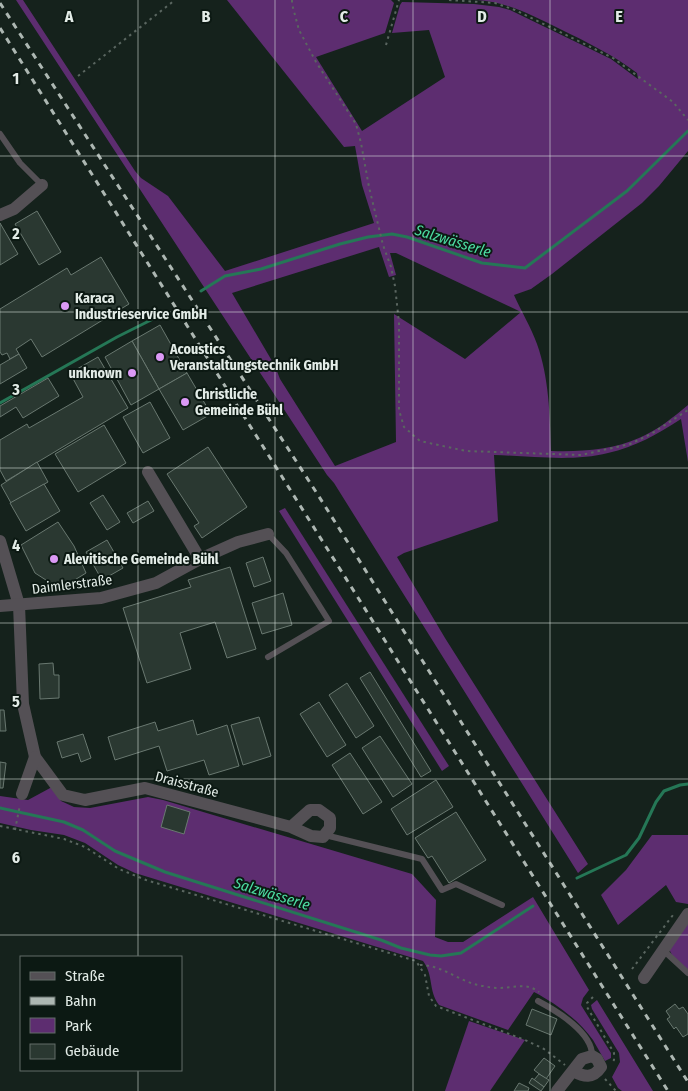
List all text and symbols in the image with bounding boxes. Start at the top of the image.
text: A [64,7,74,26]
text: B [202,7,211,26]
text: C [340,7,349,26]
text: D [477,7,487,26]
text: E [615,7,623,26]
text: 1 [13,69,19,88]
water label: Salzwässerle [412,221,493,261]
text: 2 [11,224,20,243]
place label: Karaca Industrieservice GmbH [75,290,207,323]
marker: Karaca Industrieservice GmbH [59,300,71,312]
place label: Acoustics Veranstaltungstechnik GmbH [169,341,338,374]
marker: Acoustics Veranstaltungstechnik GmbH [154,351,166,363]
place label: unknown [69,365,122,382]
marker: unknown [126,367,138,379]
text: 3 [11,380,20,399]
place label: Christliche Gemeinde Bühl [195,386,283,419]
marker: Christliche Gemeinde Bühl [179,396,191,408]
text: 4 [12,536,20,555]
place label: Alevitische Gemeinde Bühl [63,551,219,568]
marker: Alevitische Gemeinde Bühl [48,553,60,565]
street label: Daimlerstraße [31,571,113,598]
text: 5 [12,692,20,711]
street label: Draisstraße [153,768,221,801]
text: 6 [12,848,20,867]
water label: Salzwässerle [231,874,312,914]
legend [20,956,182,1071]
text: Straße [65,967,105,985]
text: Bahn [65,992,96,1010]
text: Park [65,1017,92,1035]
text: Gebäude [65,1042,120,1060]

